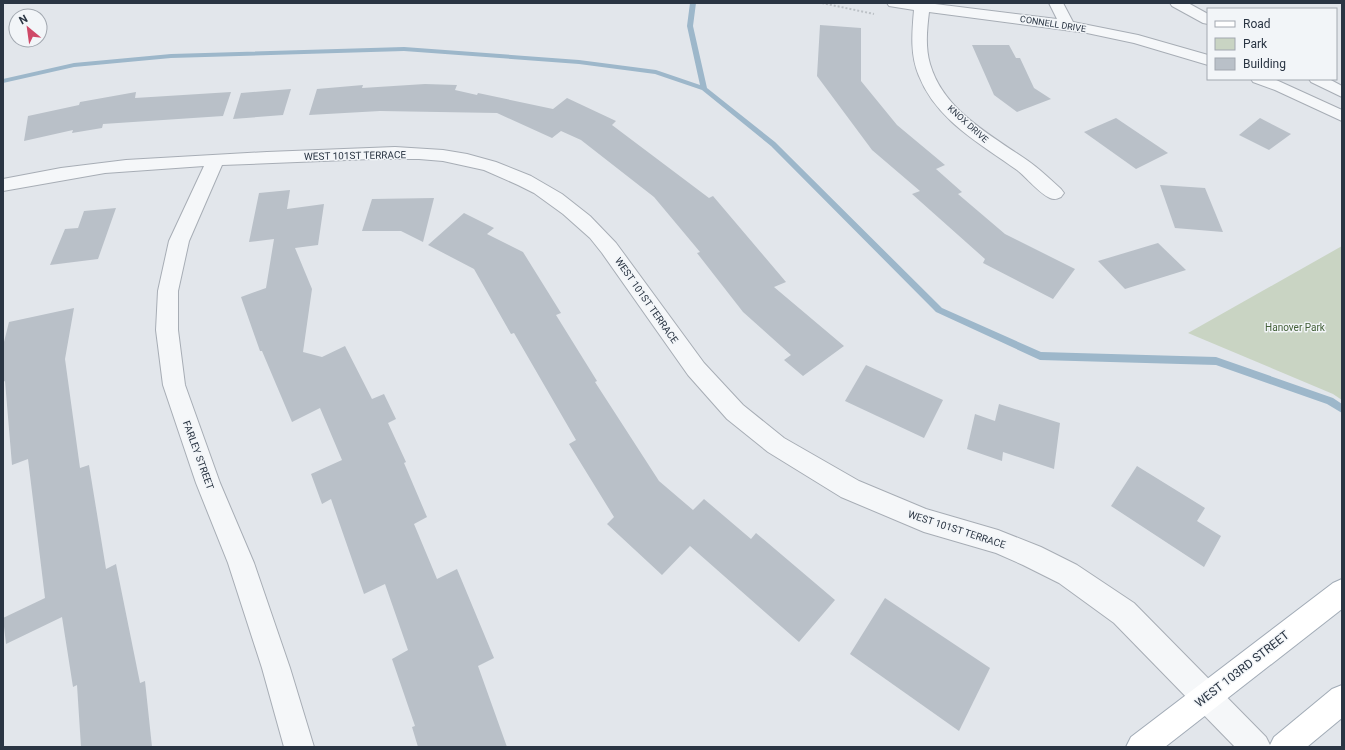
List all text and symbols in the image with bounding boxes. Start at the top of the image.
north arrow [8,8,48,48]
legend [1207,8,1337,80]
text: N [17,12,30,27]
street label: CONNELL DRIVE [1019,14,1087,34]
text: Road [1243,17,1271,31]
text: Park [1243,37,1268,51]
text: Building [1243,57,1286,71]
street label: KNOX DRIVE [946,103,990,145]
street label: WEST 101ST TERRACE [304,149,407,162]
street label: WEST 101ST TERRACE [613,255,681,346]
park label: Hanover Park [1265,322,1326,333]
street label: FARLEY STREET [181,419,216,491]
street label: WEST 101ST TERRACE [907,508,1007,551]
street label: WEST 103RD STREET [1192,628,1292,710]

